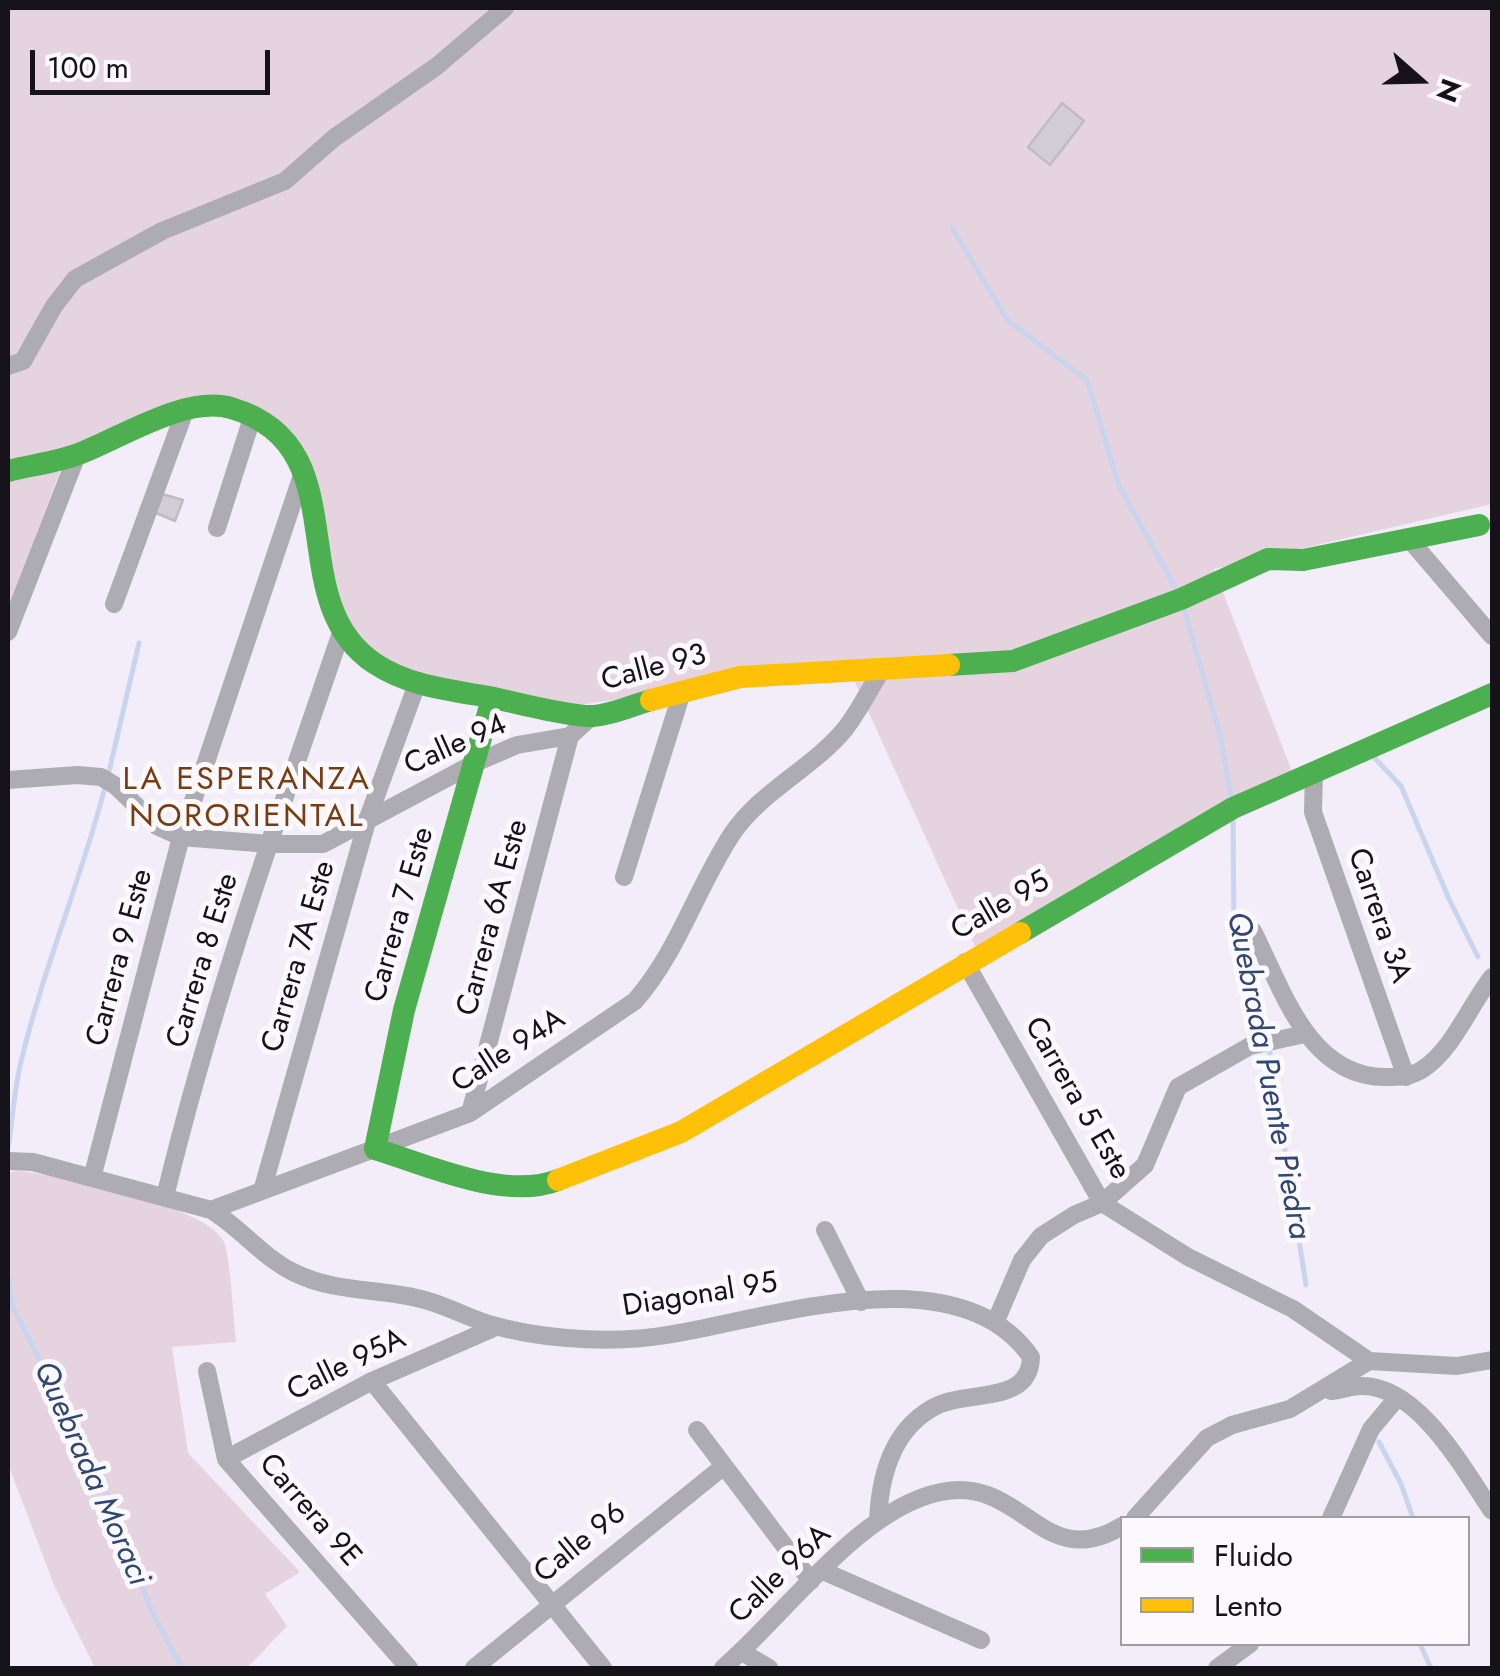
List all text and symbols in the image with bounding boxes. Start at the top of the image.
scale bar [35,30,275,92]
north arrow [1370,30,1470,130]
text: 100 m [47,46,129,89]
text: N [1426,73,1472,108]
street label: Calle 93 [598,638,710,700]
street label: Calle 94 [399,708,513,784]
district label: LA ESPERANZA NORORIENTAL [123,762,371,837]
street label: Carrera 6A Este [451,816,537,1020]
street label: Carrera 7 Este [359,823,443,1007]
street label: Carrera 3A [1338,844,1418,988]
street label: Carrera 7A Este [256,857,344,1057]
street label: Calle 95 [945,865,1057,949]
street label: Carrera 9 Este [80,866,162,1050]
street label: Carrera 8 Este [160,869,248,1053]
water label: Quebrada Puente Piedra [1216,909,1318,1243]
street label: Calle 94A [446,1002,572,1102]
street label: Carrera 5 Este [1015,1011,1137,1187]
street label: Diagonal 95 [620,1266,780,1326]
street label: Calle 95A [282,1322,412,1410]
water label: Quebrada Moraci [23,1356,157,1592]
street label: Carrera 9E [250,1447,368,1575]
street label: Calle 96 [528,1496,634,1592]
legend [1120,1516,1470,1646]
street label: Calle 96A [723,1518,839,1632]
text: Fluido [1214,1534,1293,1577]
text: Lento [1214,1584,1282,1627]

